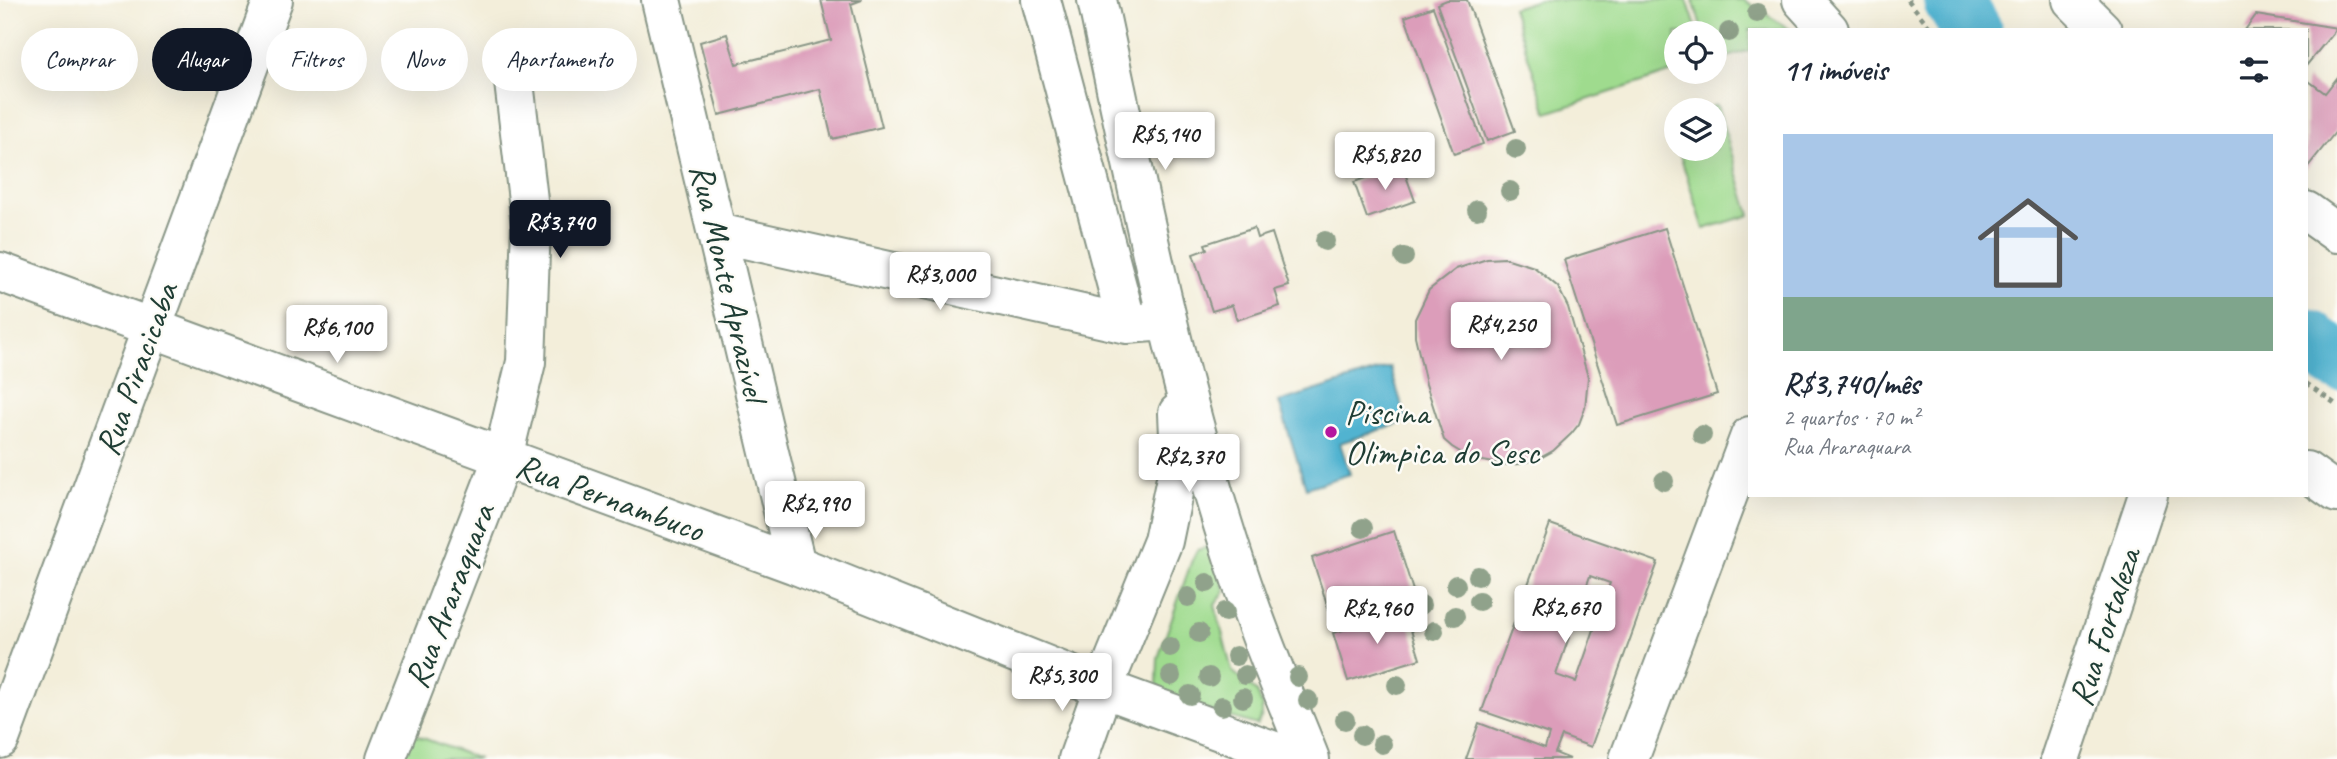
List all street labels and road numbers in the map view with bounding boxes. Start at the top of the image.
street label: Rua Monte Aprazível [679,159,779,411]
street label: Rua Piracicaba [84,274,189,462]
street label: Rua Pernambuco [510,443,711,553]
street label: Rua Araraquara [394,495,506,695]
street label: Rua Fortaleza [2058,540,2152,712]

